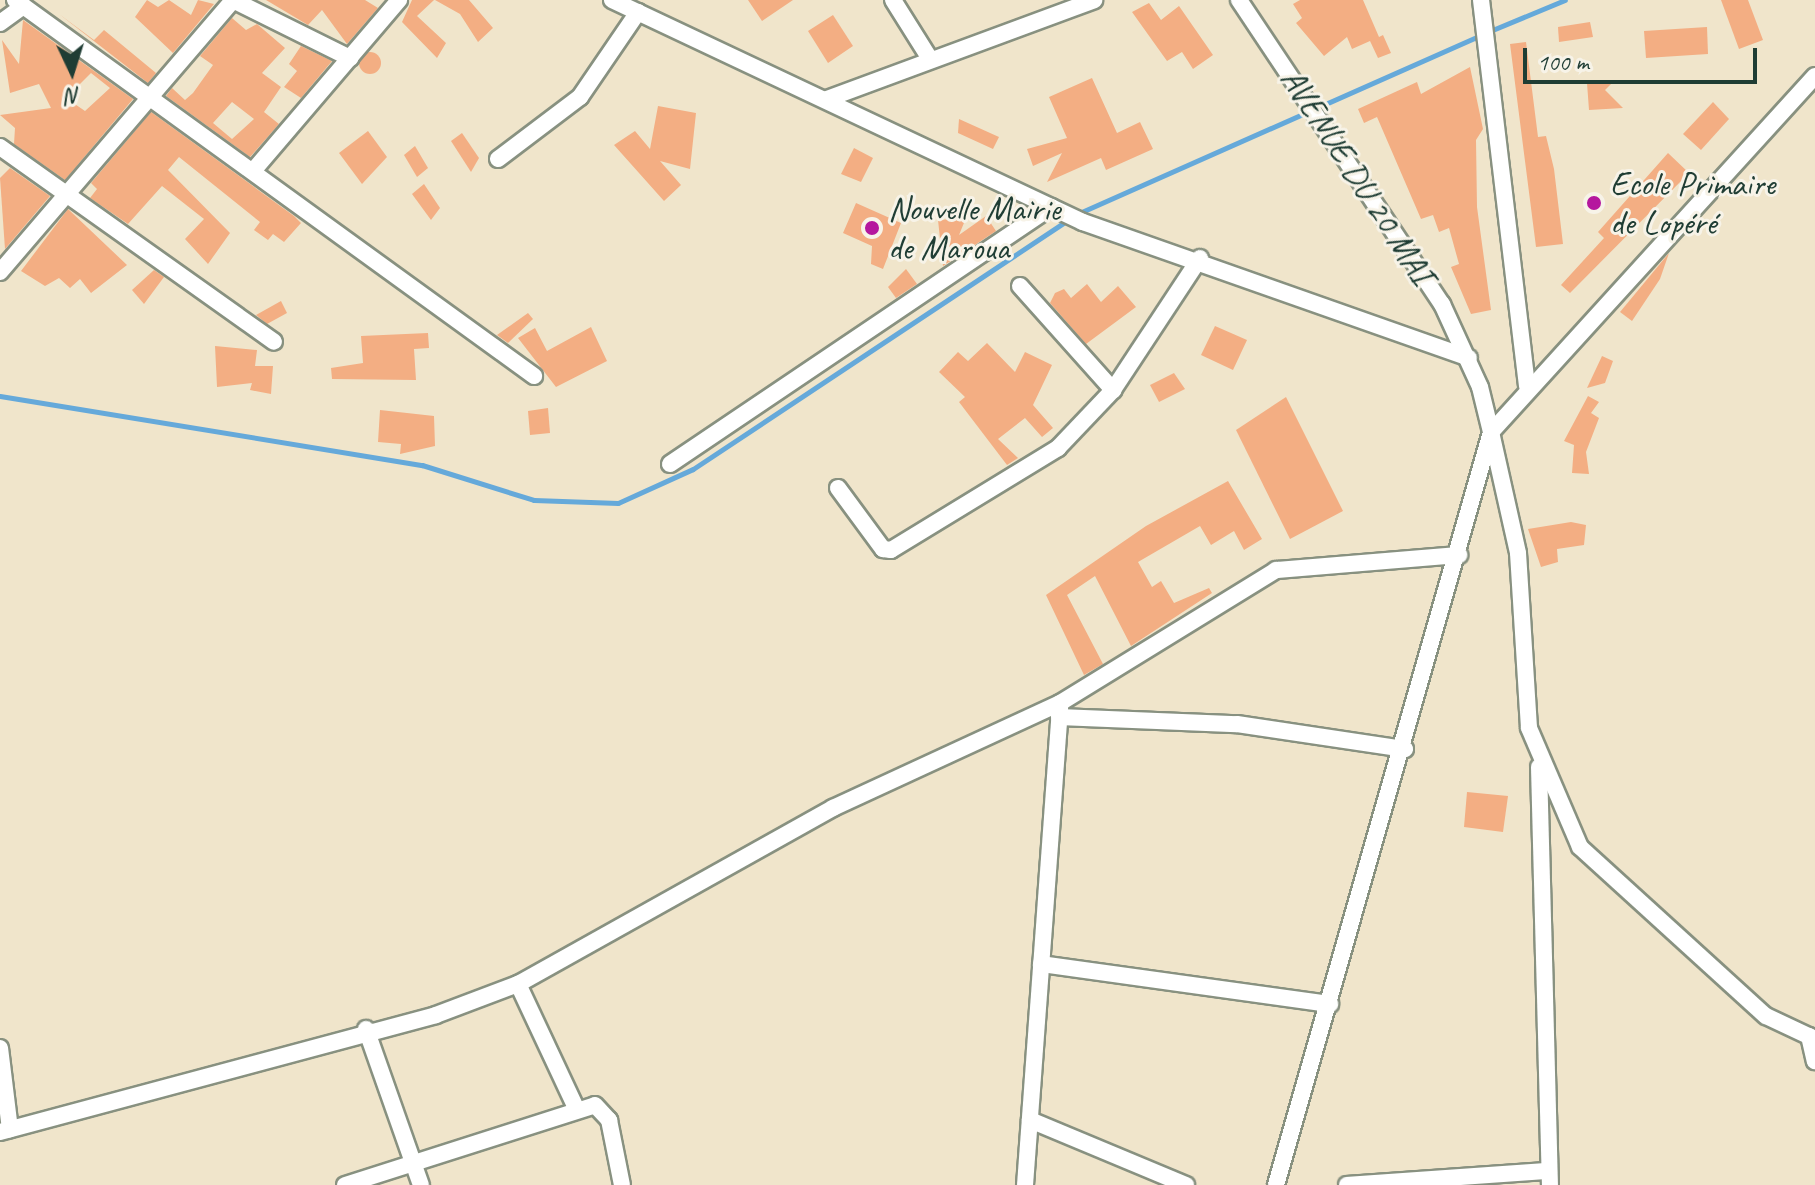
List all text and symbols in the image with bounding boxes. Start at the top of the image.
north arrow [32,32,112,112]
scale bar [1527,32,1761,82]
text: 100 m [1537,47,1589,77]
street label: AVENUE DU 20 MAI [1273,60,1443,292]
text: N [66,82,81,110]
place label: Ecole Primaire de Lopéré [1610,163,1776,242]
place label: Nouvelle Mairie de Maroua [888,188,1061,268]
marker: Ecole Primaire de Lopéré [1585,194,1603,212]
marker: Nouvelle Mairie de Maroua [863,219,881,237]

